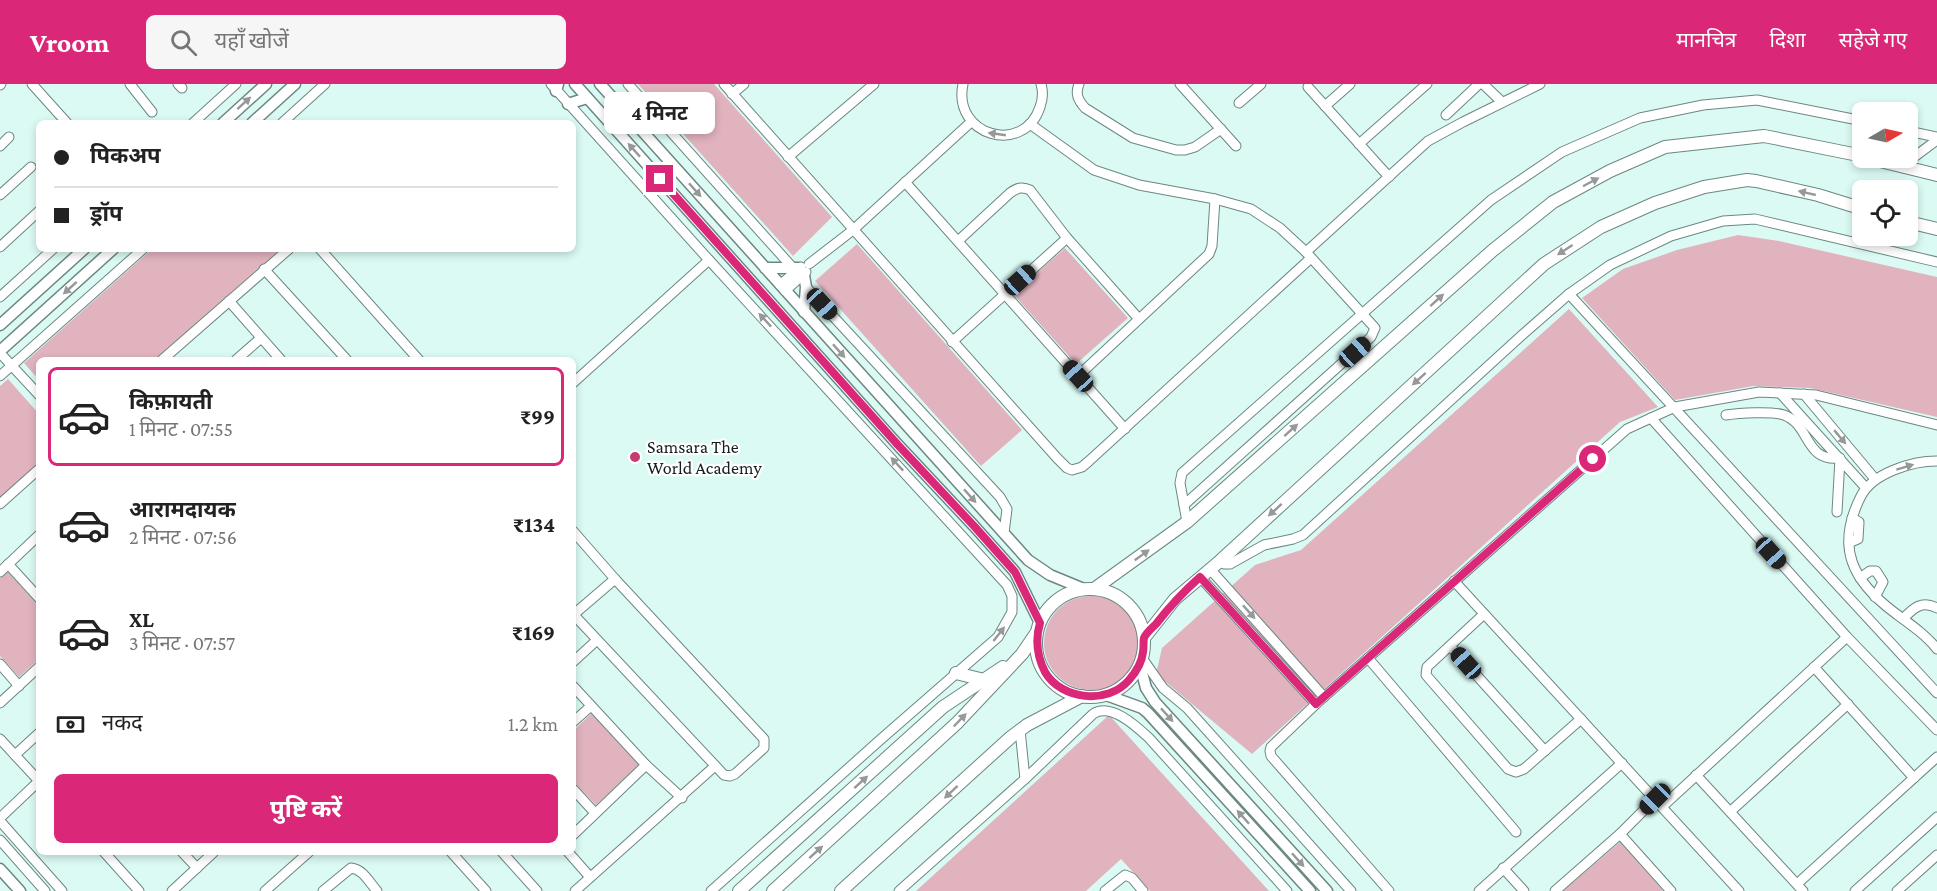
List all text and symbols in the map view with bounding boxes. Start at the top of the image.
search box [146,15,566,69]
icon: search [167,26,200,59]
text: Vroom [30,27,110,58]
text: यहाँ खोजें [215,28,289,53]
text: मानचित्र [1676,28,1736,52]
text: दिशा [1769,28,1806,52]
text: सहेजे गए [1839,28,1907,52]
callout: 4 मिनट [604,92,716,134]
one-way arrow [237,97,251,111]
text: 4 मिनट [631,102,688,124]
north arrow [1852,102,1918,168]
map controls [1852,102,1918,246]
one-way arrow [987,129,1006,138]
text: पिकअप [90,143,161,168]
one-way arrow [627,143,641,158]
route end [646,165,673,192]
one-way arrow [1583,177,1600,187]
button: locate [1852,180,1918,246]
one-way arrow [688,182,701,197]
one-way arrow [1798,187,1816,197]
text: ड्रॉप [90,201,123,226]
one-way arrow [1557,245,1573,256]
car [1001,261,1039,299]
one-way arrow [62,281,77,295]
car [803,285,841,323]
one-way arrow [1429,294,1444,307]
one-way arrow [758,313,772,328]
car [1336,333,1374,371]
one-way arrow [832,343,845,358]
car [1059,357,1097,395]
one-way arrow [1411,372,1426,386]
text: किफ़ायती [129,389,213,414]
icon: car [57,390,111,444]
text: ₹99 [520,404,555,429]
text: 1 मिनट · 07:55 [129,418,233,440]
one-way arrow [1283,424,1298,437]
one-way arrow [1833,429,1846,445]
place label: Samsara The World Academy [647,437,762,478]
route start [1579,445,1606,472]
marker: Samsara The World Academy [628,450,642,464]
one-way arrow [891,457,904,472]
one-way arrow [1896,462,1914,471]
one-way arrow [963,488,977,503]
text: आरामदायक [129,497,236,522]
icon: car [57,498,111,552]
one-way arrow [1268,503,1283,516]
text: ₹134 [513,512,555,537]
text: 2 मिनट · 07:56 [129,526,237,548]
car [1752,534,1790,572]
one-way arrow [1134,550,1150,561]
one-way arrow [1242,605,1256,620]
icon: car [57,606,111,660]
text: XL [129,607,154,632]
text: ₹169 [512,620,555,645]
one-way arrow [993,626,1005,642]
text: 3 मिनट · 07:57 [129,632,235,654]
car [1447,644,1485,682]
one-way arrow [1160,707,1173,722]
icon: cash [54,708,87,741]
text: नकद [102,710,143,735]
text: 1.2 km [508,713,558,735]
one-way arrow [952,713,966,727]
button: पुष्टि करें [54,774,558,843]
one-way arrow [853,776,868,789]
car [1636,780,1674,818]
one-way arrow [943,785,958,799]
one-way arrow [1236,809,1250,824]
one-way arrow [808,846,823,859]
one-way arrow [1291,852,1305,867]

